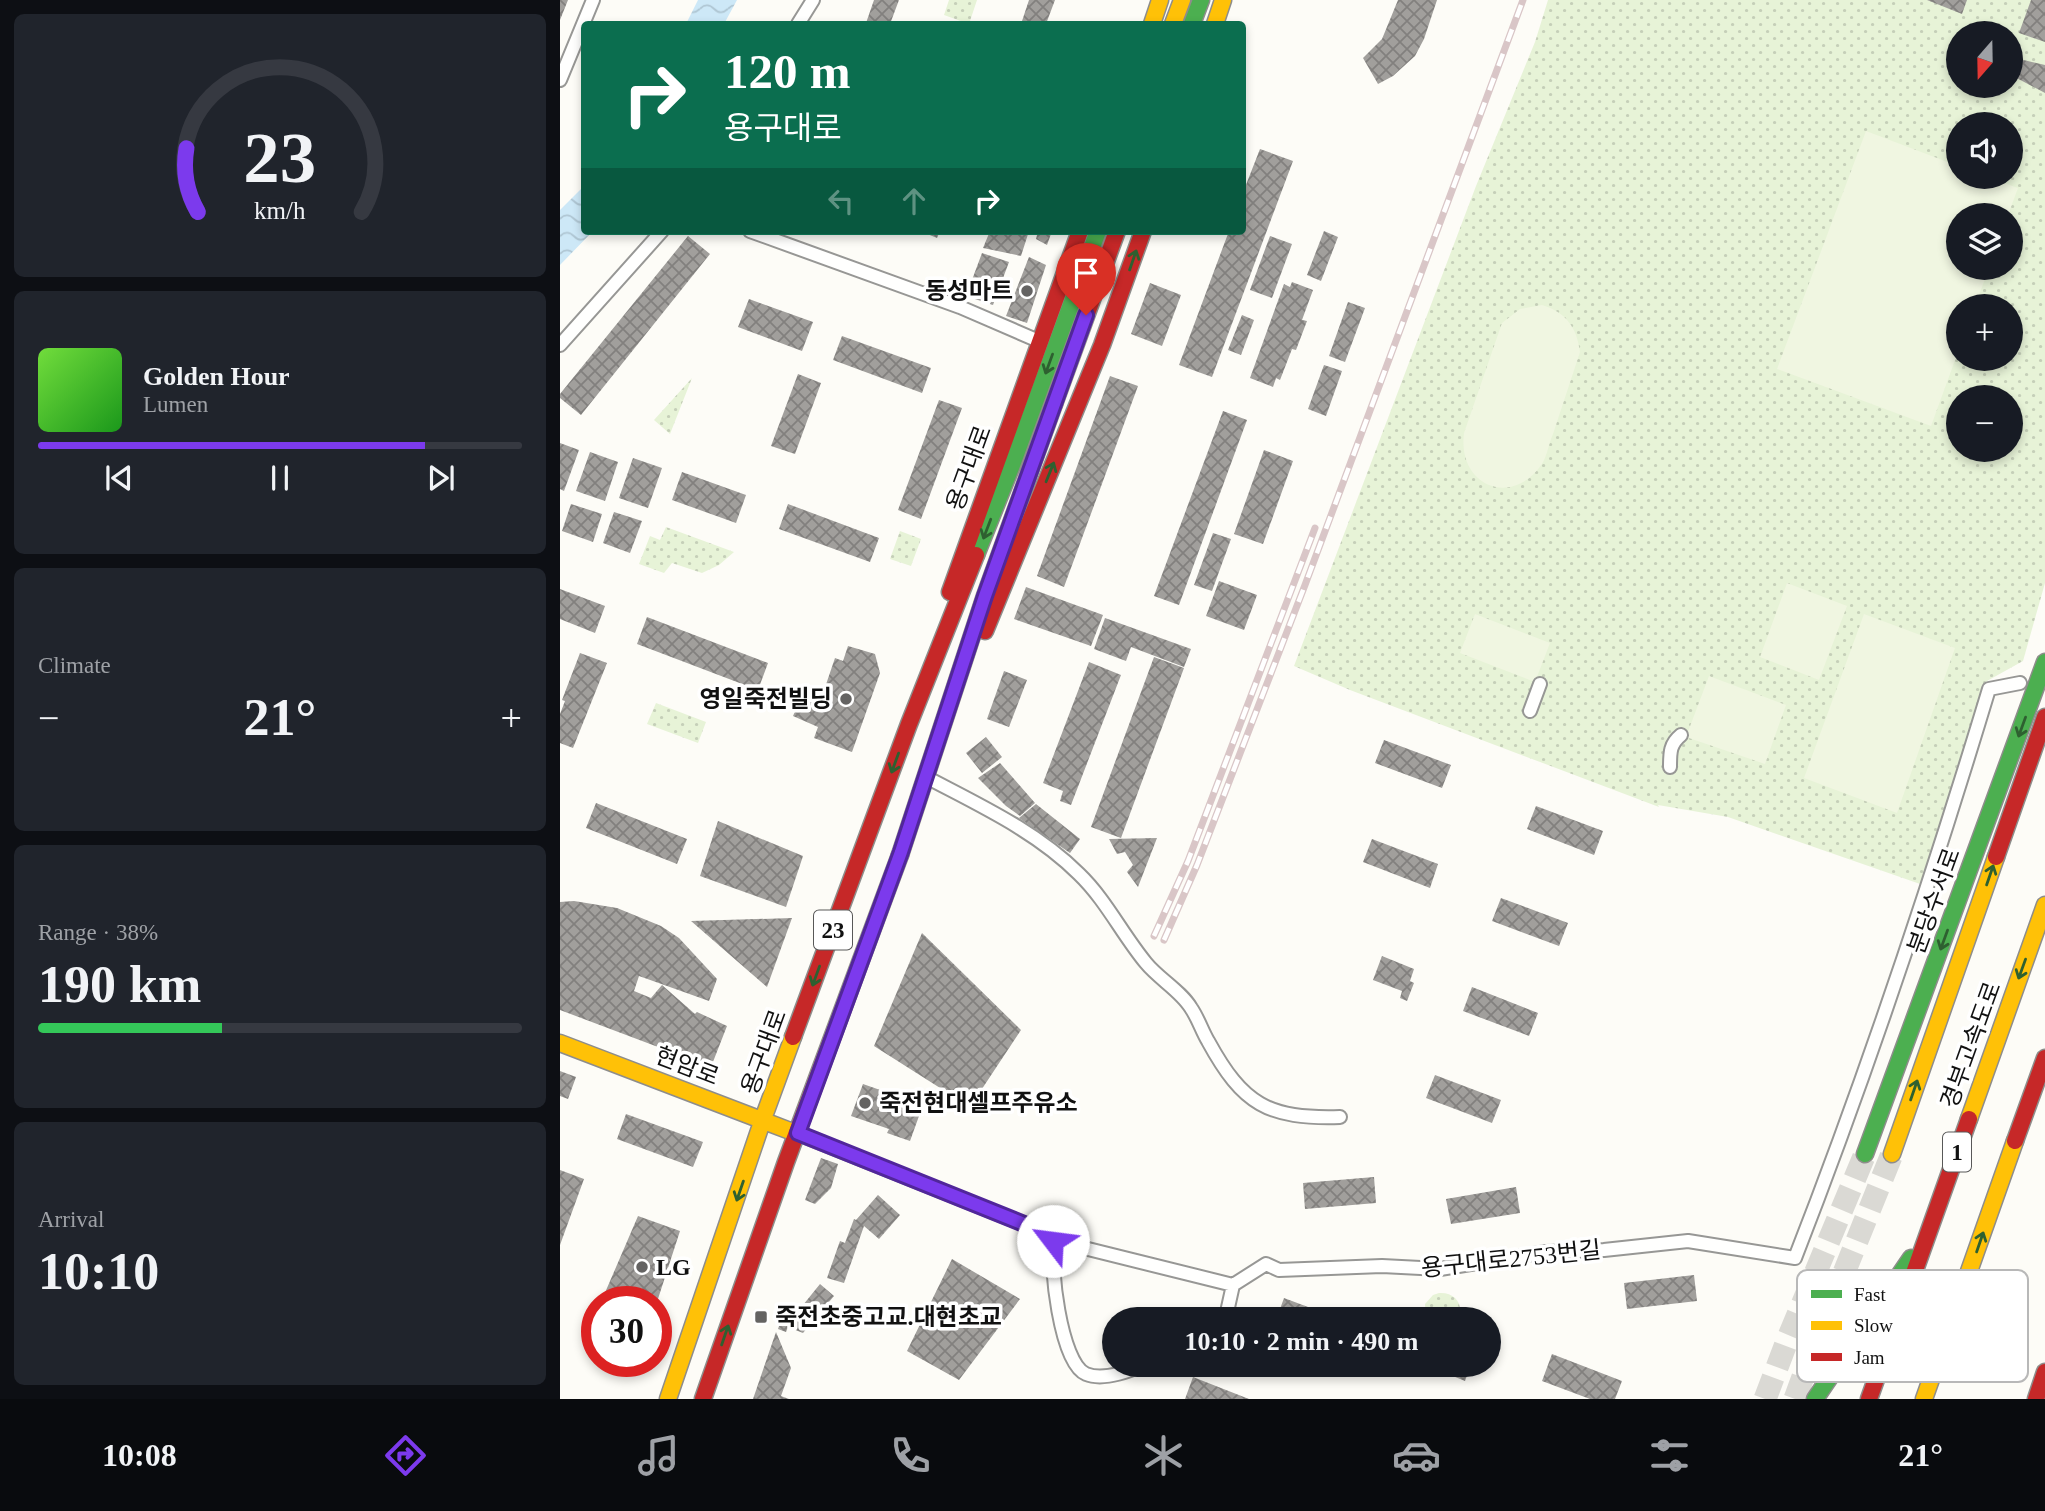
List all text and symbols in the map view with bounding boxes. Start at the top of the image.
north arrow [1946,21,2023,98]
map controls [1946,21,2023,462]
text: 120 m [724,44,851,99]
icon: right [609,49,700,140]
text: 용구대로 [724,110,842,146]
button: sound [1946,112,2023,189]
text: 23 [244,117,316,198]
icon: left [822,182,860,220]
icon: ahead [895,182,933,220]
icon: right [968,182,1006,220]
text: km/h [254,196,306,223]
button: layers [1946,203,2023,280]
pin [1056,243,1116,315]
one-way arrow [1127,249,1140,271]
icon: arrive [1067,254,1105,292]
place label: 동성마트 [925,278,1013,304]
marker: 동성마트 [1019,283,1035,299]
button: + [1946,294,2023,371]
one-way arrow [1042,353,1054,375]
text: Golden Hour [143,362,290,391]
button: − [1946,385,2023,462]
text: Lumen [143,392,208,417]
street label: 용구대로 [942,422,996,514]
icon: previous [100,459,138,497]
icon: pause [261,459,299,497]
icon: next [422,459,460,497]
one-way arrow [1044,461,1057,483]
one-way arrow [980,517,993,539]
text: Climate [38,653,111,678]
place label: 영일죽전빌딩 [700,686,832,712]
text: 21° [244,689,316,746]
marker: 영일죽전빌딩 [838,691,854,707]
text: − [38,697,59,739]
text: + [501,697,522,739]
one-way arrow [2015,715,2028,737]
one-way arrow [888,752,900,774]
street label: 분당수서로 [1903,845,1965,957]
one-way arrow [1984,865,1997,886]
road number: 23 [814,911,852,950]
text: Range · 38% [38,920,158,945]
one-way arrow [1937,929,1949,951]
text: 190 km [38,956,201,1013]
one-way arrow [2015,957,2027,979]
one-way arrow [809,965,821,987]
street label: 경부고속도로 [1936,978,2006,1112]
street label: 용구대로 [737,1006,791,1098]
street label: 현암로 [651,1042,723,1090]
one-way arrow [1909,1079,1921,1101]
place label: 죽전현대셀프주유소 [879,1090,1078,1116]
marker: 죽전현대셀프주유소 [857,1095,873,1111]
road number: 1 [1943,1133,1971,1172]
one-way arrow [733,1179,745,1201]
position arrow [1016,1204,1090,1278]
text: Arrival [38,1207,104,1232]
one-way arrow [1975,1232,1987,1254]
street label: 용구대로2753번길 [1420,1237,1602,1281]
text: 10:10 [38,1243,159,1300]
place label: LG [656,1254,691,1280]
marker: LG [634,1259,650,1275]
legend [1797,1270,2028,1382]
text: Fast [1854,1284,1886,1305]
speed limit sign: 30 [581,1286,672,1377]
place label: 죽전초중고교.대현초교 [775,1304,1002,1330]
marker: 죽전초중고교.대현초교 [753,1309,769,1325]
text: Slow [1854,1315,1893,1336]
one-way arrow [720,1324,732,1346]
text: 10:10 · 2 min · 490 m [1185,1327,1419,1356]
text: Jam [1854,1347,1885,1368]
icon: directions [381,1431,430,1480]
icon: music [634,1431,683,1480]
icon: phone [886,1431,935,1480]
icon: climate [1139,1431,1188,1480]
icon: car [1392,1431,1441,1480]
icon: filters [1645,1431,1694,1480]
text: 10:08 [102,1437,177,1473]
text: 21° [1898,1437,1943,1473]

